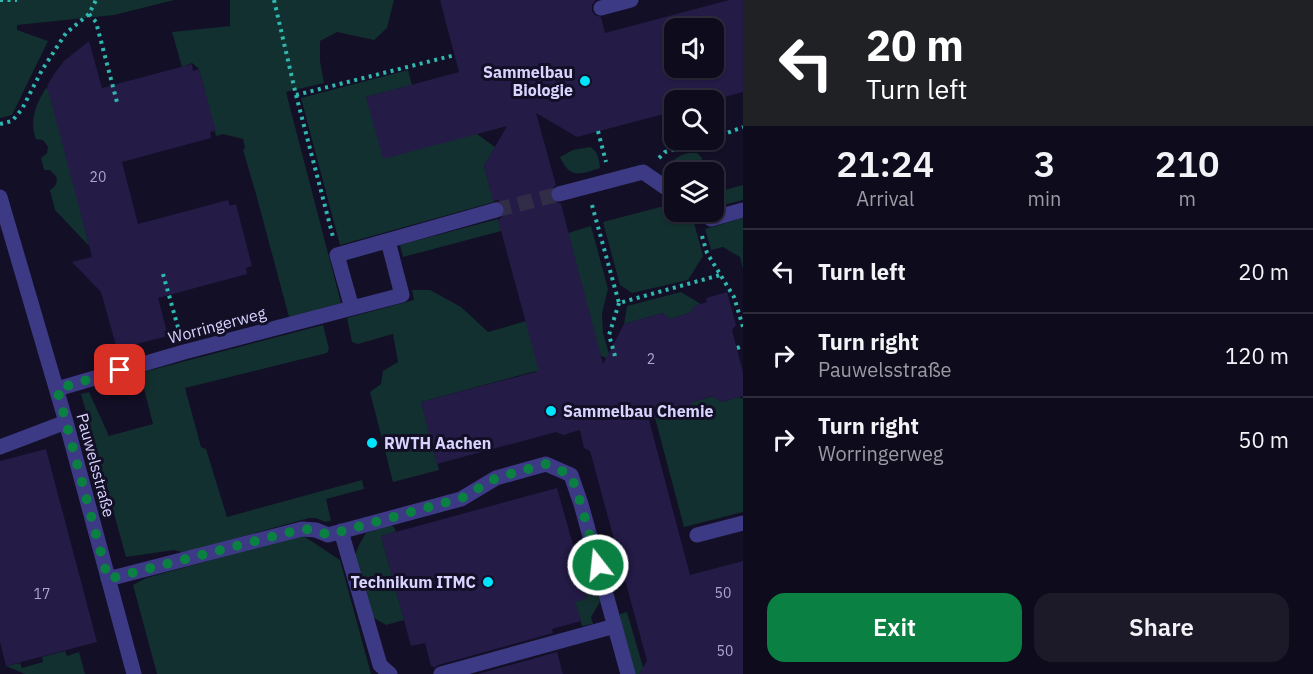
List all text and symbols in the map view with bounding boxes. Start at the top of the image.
map controls [664,18,724,222]
button: sound [664,18,724,78]
text: 20 m [866,18,964,73]
icon: left [767,24,845,102]
place label: Sammelbau Biologie [483,62,573,100]
text: Turn left [866,71,967,106]
marker: Sammelbau Biologie [578,74,592,88]
button: search [664,90,724,150]
text: 21:24 [836,140,934,187]
text: 3 [1034,140,1055,187]
text: 210 [1155,140,1220,187]
button: layers [664,162,724,222]
house number: 20 [90,168,106,186]
text: Arrival [856,185,914,212]
text: min [1028,185,1061,212]
text: m [1178,185,1196,212]
icon: left [767,255,800,288]
text: Turn left [818,257,906,286]
text: 20 m [1238,257,1289,286]
street label: Worringerweg [166,302,269,348]
text: Turn right [818,327,919,356]
icon: right [767,339,800,372]
text: 120 m [1225,341,1289,370]
pin [94,344,145,395]
house number: 2 [647,350,655,368]
icon: arrive [103,353,136,386]
text: Pauwelsstraße [818,356,952,383]
place label: Sammelbau Chemie [563,401,714,421]
marker: Sammelbau Chemie [544,404,558,418]
street label: Pauwelsstraße [73,411,120,519]
text: Turn right [818,411,919,440]
icon: right [767,423,800,456]
text: 50 m [1238,425,1289,454]
place label: RWTH Aachen [384,433,491,453]
marker: RWTH Aachen [365,436,379,450]
text: Worringerweg [818,440,943,467]
position arrow [566,533,630,597]
place label: Technikum ITMC [350,572,476,592]
marker: Technikum ITMC [481,575,495,589]
house number: 50 [715,584,731,602]
house number: 17 [34,585,50,603]
button: Exit [767,593,1022,662]
button: Share [1034,593,1289,662]
house number: 50 [717,642,733,660]

